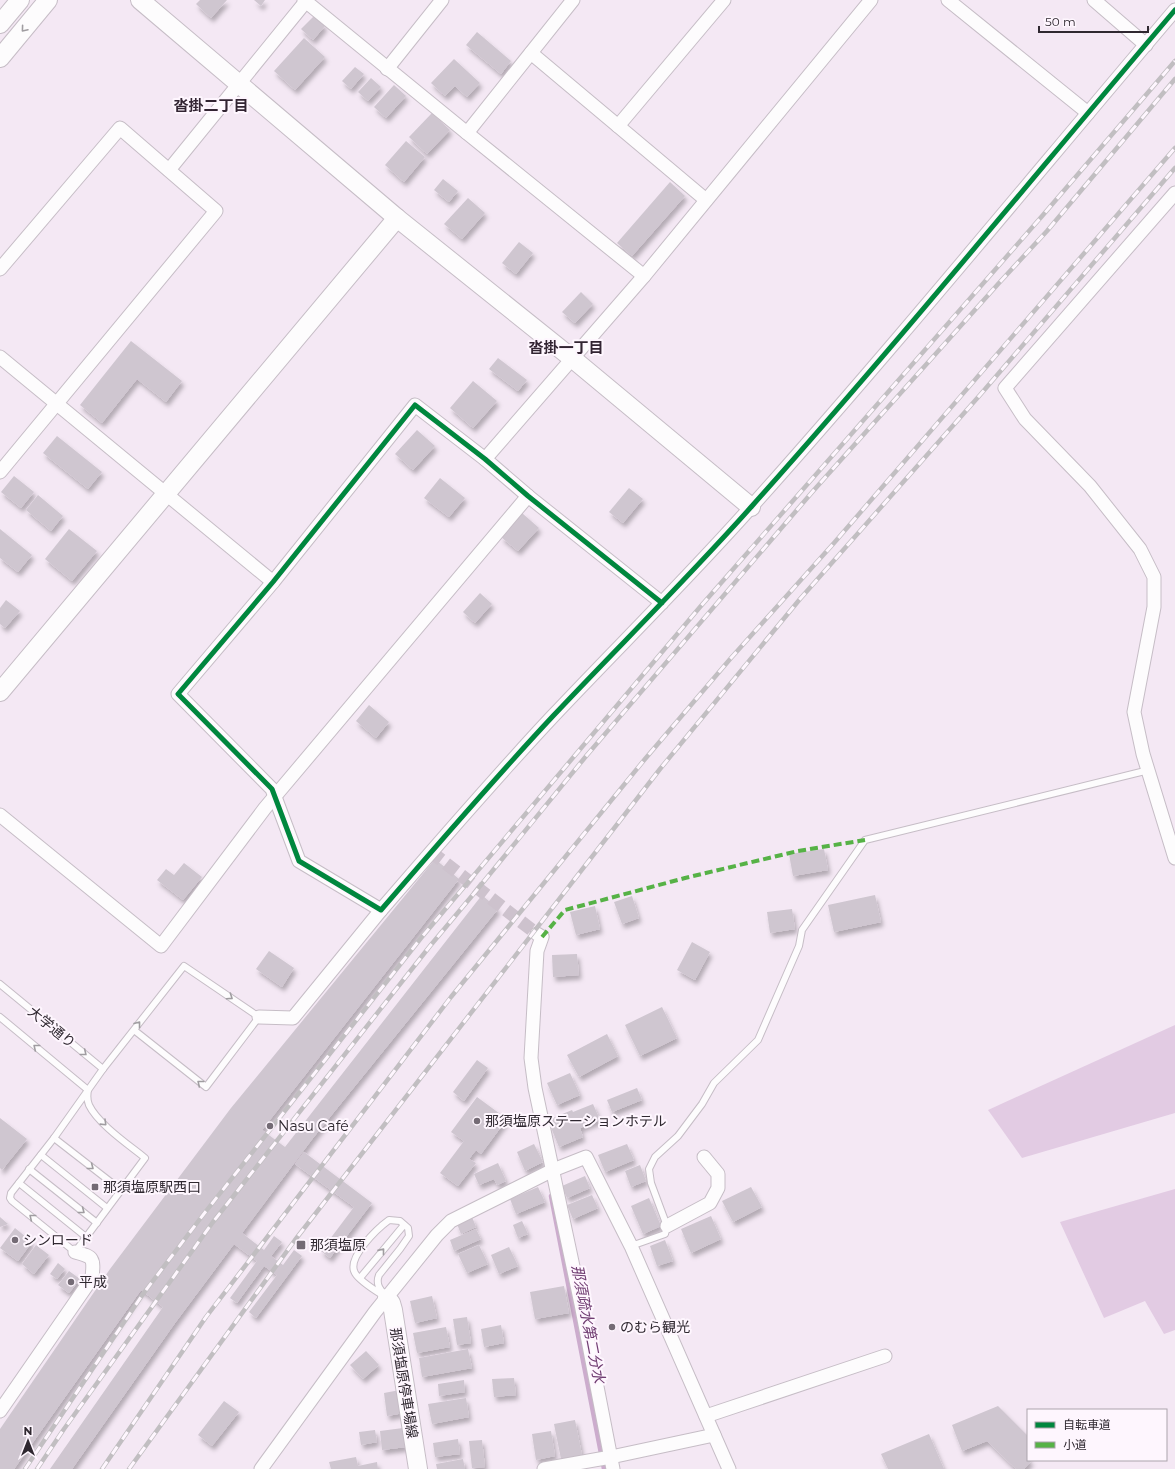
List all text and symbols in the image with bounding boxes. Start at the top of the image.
scale bar [1039,8,1148,34]
text: 50 m [1045,14,1076,29]
one-way arrow [22,24,29,32]
district label: 沓掛二丁目 [173,96,249,115]
district label: 沓掛一丁目 [528,338,604,357]
one-way arrow [226,993,233,1000]
street label: 大学通り [25,1002,79,1052]
one-way arrow [134,1022,141,1029]
one-way arrow [34,1045,41,1052]
one-way arrow [80,1049,87,1056]
one-way arrow [198,1081,205,1088]
place label: 那須塩原ステーションホテル [485,1112,667,1130]
marker: 那須塩原ステーションホテル [472,1116,482,1126]
place label: Nasu Café [278,1117,349,1135]
one-way arrow [99,1118,107,1126]
marker: Nasu Café [265,1121,275,1131]
one-way arrow [87,1162,94,1169]
place label: 那須塩原駅西口 [103,1178,201,1196]
marker: 那須塩原駅西口 [90,1182,100,1192]
one-way arrow [77,1206,84,1213]
one-way arrow [30,1215,37,1222]
place label: シンロード [23,1231,93,1249]
marker: シンロード [10,1235,20,1245]
place label: 那須塩原 [310,1236,366,1254]
marker: 那須塩原 [295,1239,307,1251]
one-way arrow [377,1249,384,1256]
water label: 那須疏水第二分水 [568,1263,610,1387]
place label: 平成 [79,1273,107,1291]
marker: 平成 [66,1277,76,1287]
place label: のむら観光 [620,1318,690,1336]
marker: のむら観光 [607,1322,617,1332]
street label: 那須塩原停車場線 [386,1326,422,1440]
legend [1027,1409,1167,1461]
text: 自転車道 [1063,1417,1111,1432]
north arrow [8,1421,48,1461]
text: N [24,1424,32,1438]
text: 小道 [1063,1437,1087,1452]

